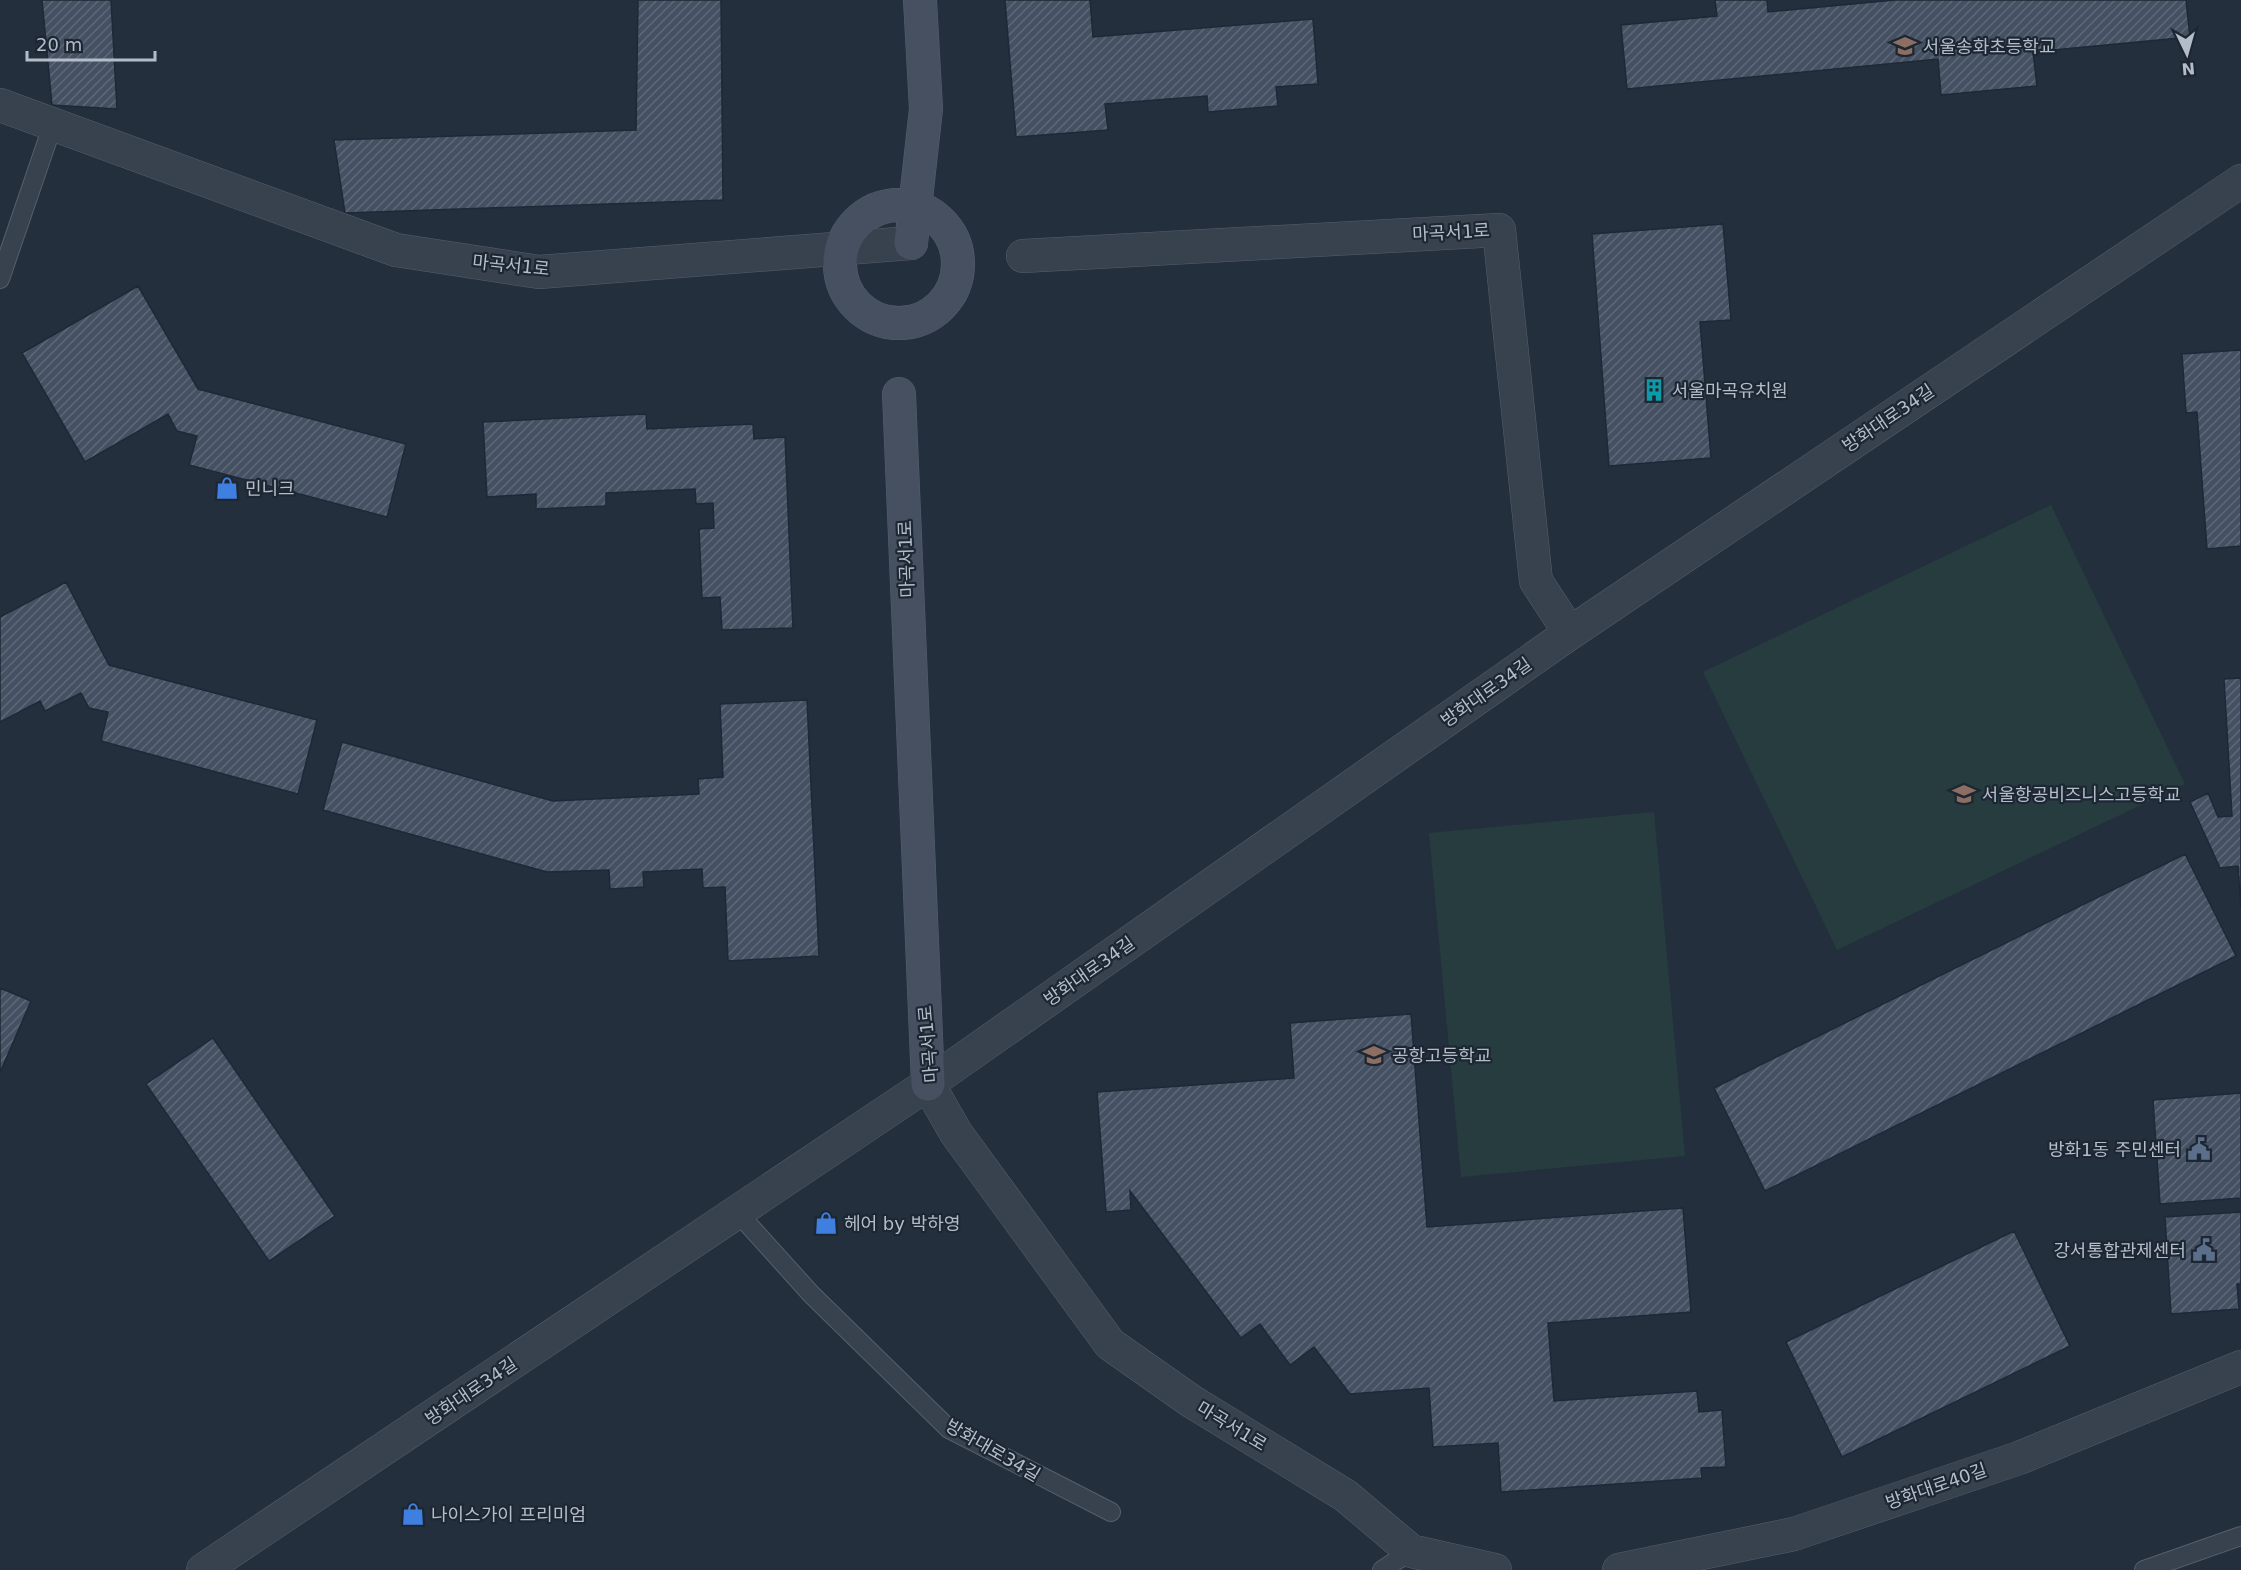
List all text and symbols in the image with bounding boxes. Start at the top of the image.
scale bar [27,24,154,62]
north arrow [2157,24,2217,84]
school or university icon: 서울송화초등학교 [1892,33,1918,59]
text: 20 m [36,34,82,55]
place label: 서울송화초등학교 [1923,36,2055,57]
text: N [2181,58,2196,78]
street label: 마곡서1로 [1412,219,1490,245]
street label: 마곡서1로 [471,250,551,280]
building icon: 서울마곡유치원 [1641,377,1667,403]
place label: 서울마곡유치원 [1672,380,1788,401]
street label: 방화대로34길 [1838,380,1938,456]
shop icon: 민니크 [214,475,240,501]
place label: 민니크 [245,478,295,499]
street label: 마곡서1로 [894,520,918,598]
street label: 방화대로34길 [1437,653,1535,731]
school or university icon: 서울항공비즈니스고등학교 [1951,781,1977,807]
place label: 서울항공비즈니스고등학교 [1982,784,2181,805]
street label: 방화대로34길 [1040,932,1138,1010]
street label: 마곡서1로 [914,1004,942,1084]
school or university icon: 공항고등학교 [1361,1042,1387,1068]
place label: 공항고등학교 [1392,1045,1491,1066]
public building icon: 방화1동 주민센터 [2186,1136,2212,1162]
place label: 방화1동 주민센터 [2048,1139,2181,1160]
shop icon: 헤어 by 박하영 [813,1210,839,1236]
place label: 헤어 by 박하영 [844,1213,960,1234]
public building icon: 강서통합관제센터 [2191,1237,2217,1263]
place label: 강서통합관제센터 [2054,1240,2186,1261]
street label: 방화대로34길 [421,1353,521,1429]
street label: 마곡서1로 [1193,1397,1271,1455]
street label: 방화대로34길 [942,1414,1044,1486]
street label: 방화대로40길 [1883,1459,1989,1513]
shop icon: 나이스가이 프리미엄 [400,1501,426,1527]
place label: 나이스가이 프리미엄 [431,1504,586,1525]

